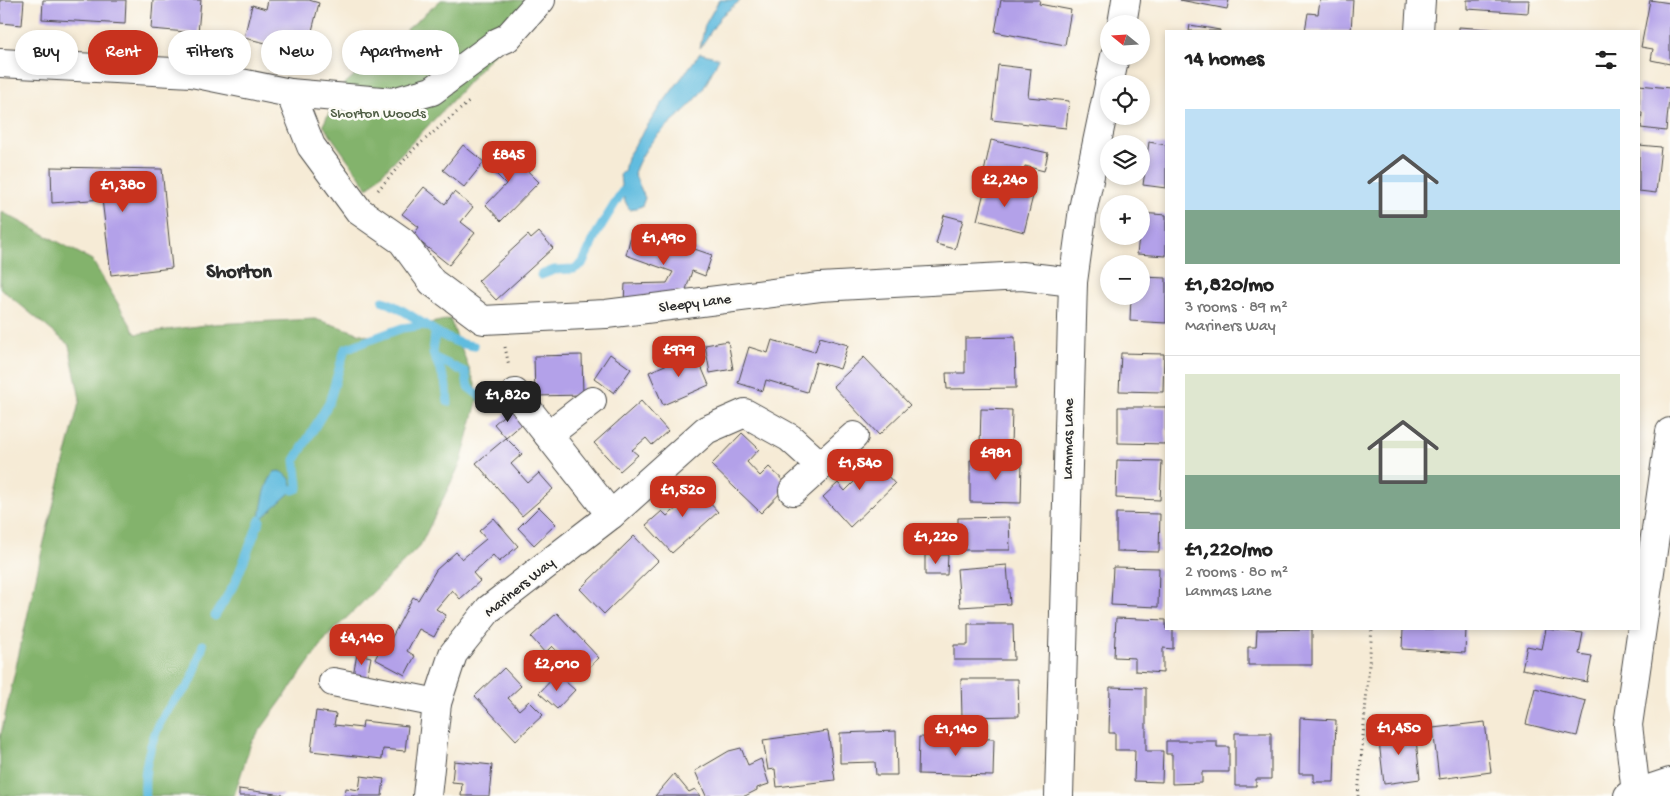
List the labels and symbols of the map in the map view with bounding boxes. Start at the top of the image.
north arrow [1100,15,1150,65]
park label: Shorton Woods [330,105,426,123]
pin: £845 [479,140,539,183]
pin: £2,240 [964,166,1046,208]
pin: £1,380 [82,170,164,213]
pin: £1,490 [623,224,705,266]
district label: Shorton [206,262,272,285]
street label: Sleepy Lane [658,291,732,317]
pin: £979 [649,336,709,378]
pin: £1,820 [467,380,549,423]
street label: Lammas Lane [1059,398,1079,480]
pin: £981 [966,438,1026,481]
pin: £1,540 [819,448,901,491]
pin: £1,520 [642,476,724,518]
pin: £1,220 [895,522,977,565]
street label: Mariners Way [481,554,559,622]
pin: £4,140 [321,624,403,666]
pin: £2,010 [516,650,598,692]
pin: £1,140 [915,714,997,757]
pin: £1,450 [1358,714,1440,756]

